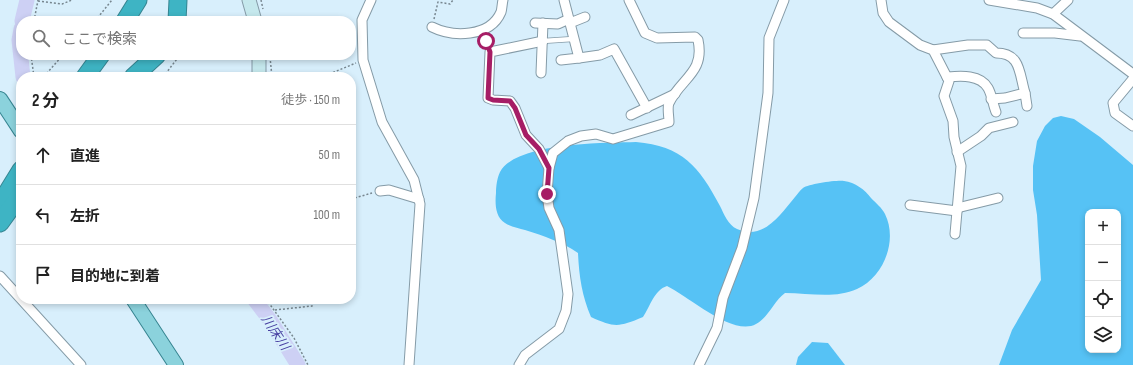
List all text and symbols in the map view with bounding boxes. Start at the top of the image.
search box [16,16,356,60]
icon: search [30,27,52,49]
text: ここで検索 [62,30,137,49]
route start [477,32,495,50]
text: 2 分 [32,91,59,111]
text: 徒歩 · 150 m [281,92,340,108]
icon: ahead [32,144,54,166]
text: 直進 [70,147,100,166]
text: 50 m [319,147,340,163]
route end [538,185,556,203]
icon: left [32,204,54,226]
text: 左折 [70,207,100,226]
text: 100 m [313,207,340,223]
map controls [1085,209,1121,353]
button: + [1085,209,1121,245]
button: − [1085,245,1121,281]
icon: arrive [32,264,54,286]
text: 目的地に到着 [70,267,160,286]
button: locate [1085,281,1121,317]
water label: 川床川 [258,312,294,355]
button: layers [1085,317,1121,353]

